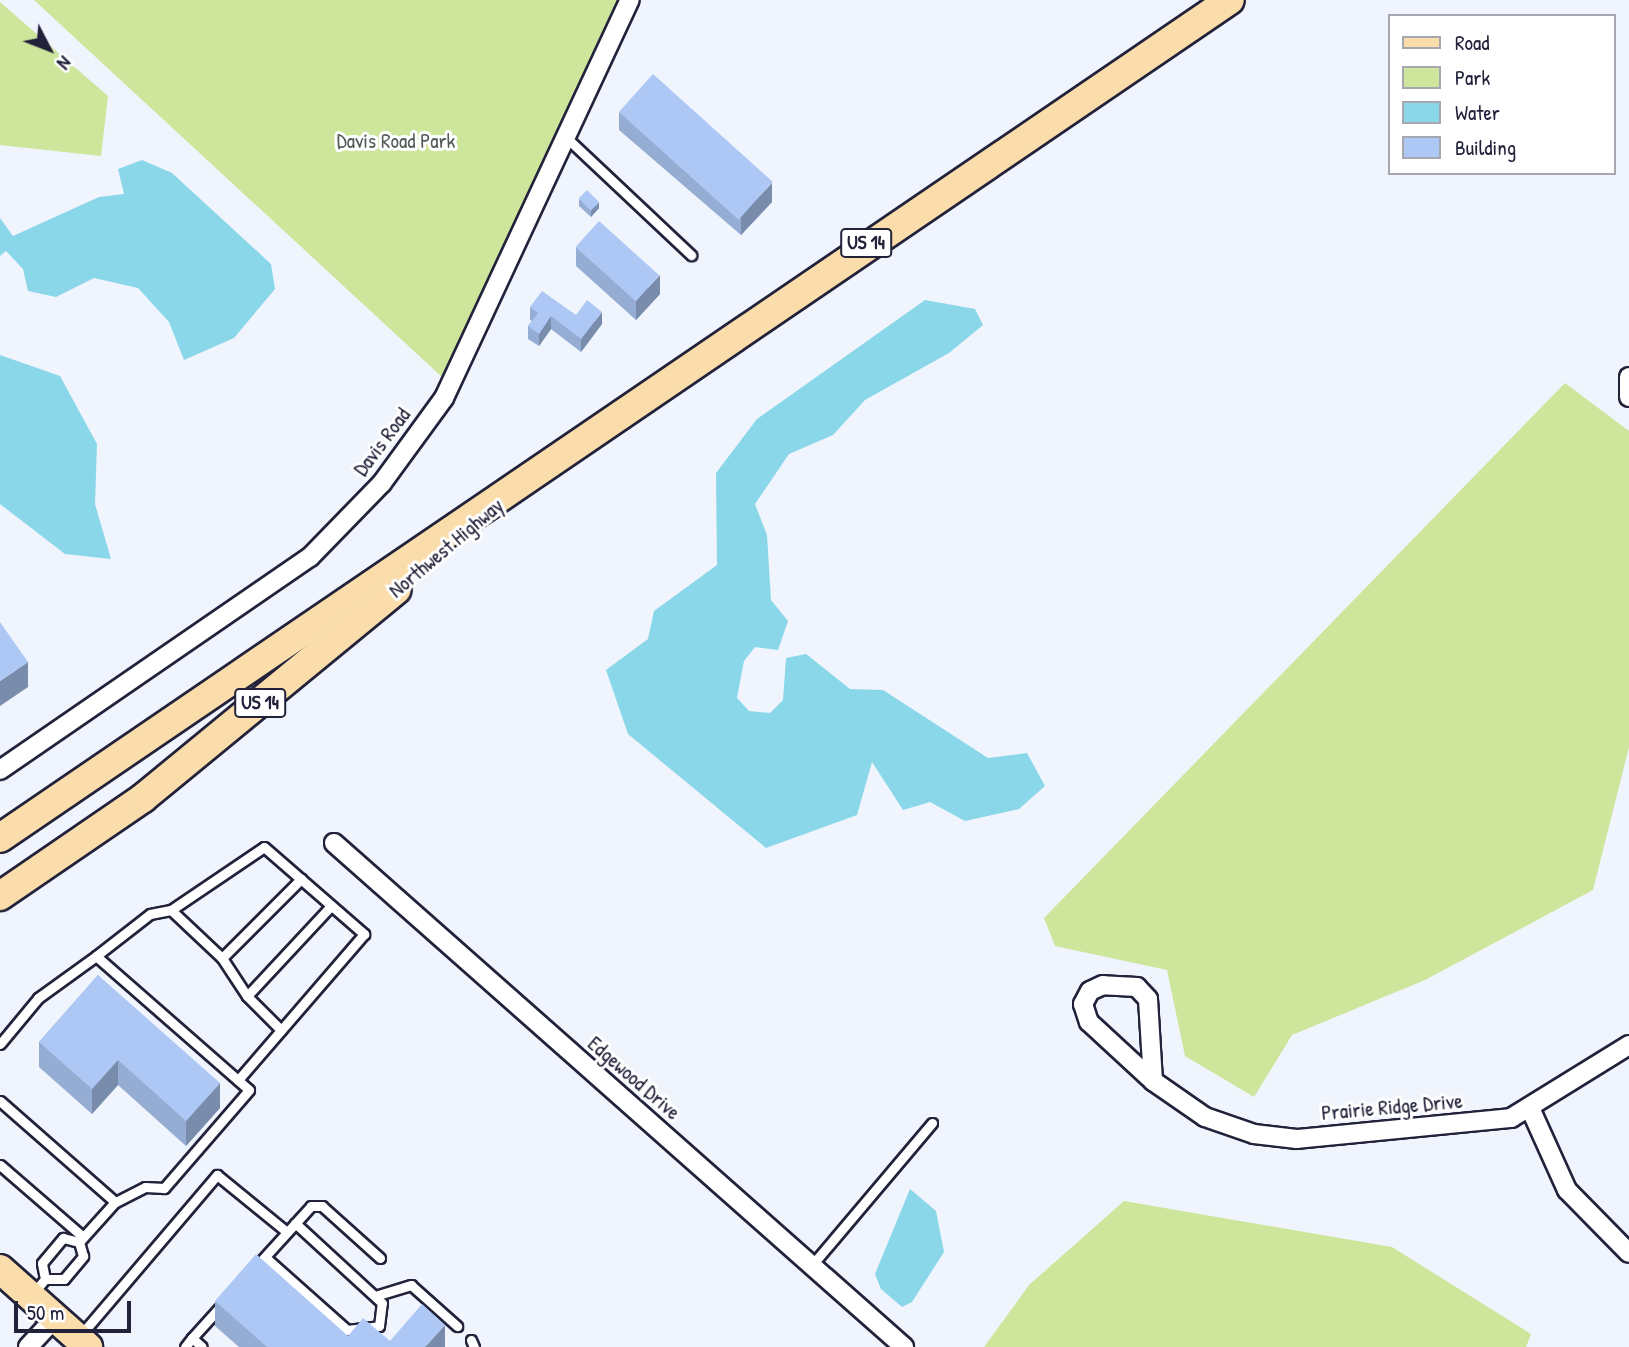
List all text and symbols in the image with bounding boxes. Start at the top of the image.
north arrow [14,14,84,84]
legend [1388,14,1615,175]
text: Road [1455,28,1489,57]
text: N [52,51,78,76]
text: Park [1455,63,1490,92]
text: Water [1455,98,1500,127]
park label: Davis Road Park [337,128,455,154]
text: Building [1455,133,1516,162]
road number: US 14 [840,228,892,258]
street label: Davis Road [348,403,416,481]
street label: Northwest Highway [384,493,508,603]
road number: US 14 [234,688,286,718]
street label: Edgewood Drive [583,1031,685,1125]
street label: Prairie Ridge Drive [1320,1088,1464,1126]
scale bar [18,1288,135,1332]
text: 50 m [27,1298,64,1327]

